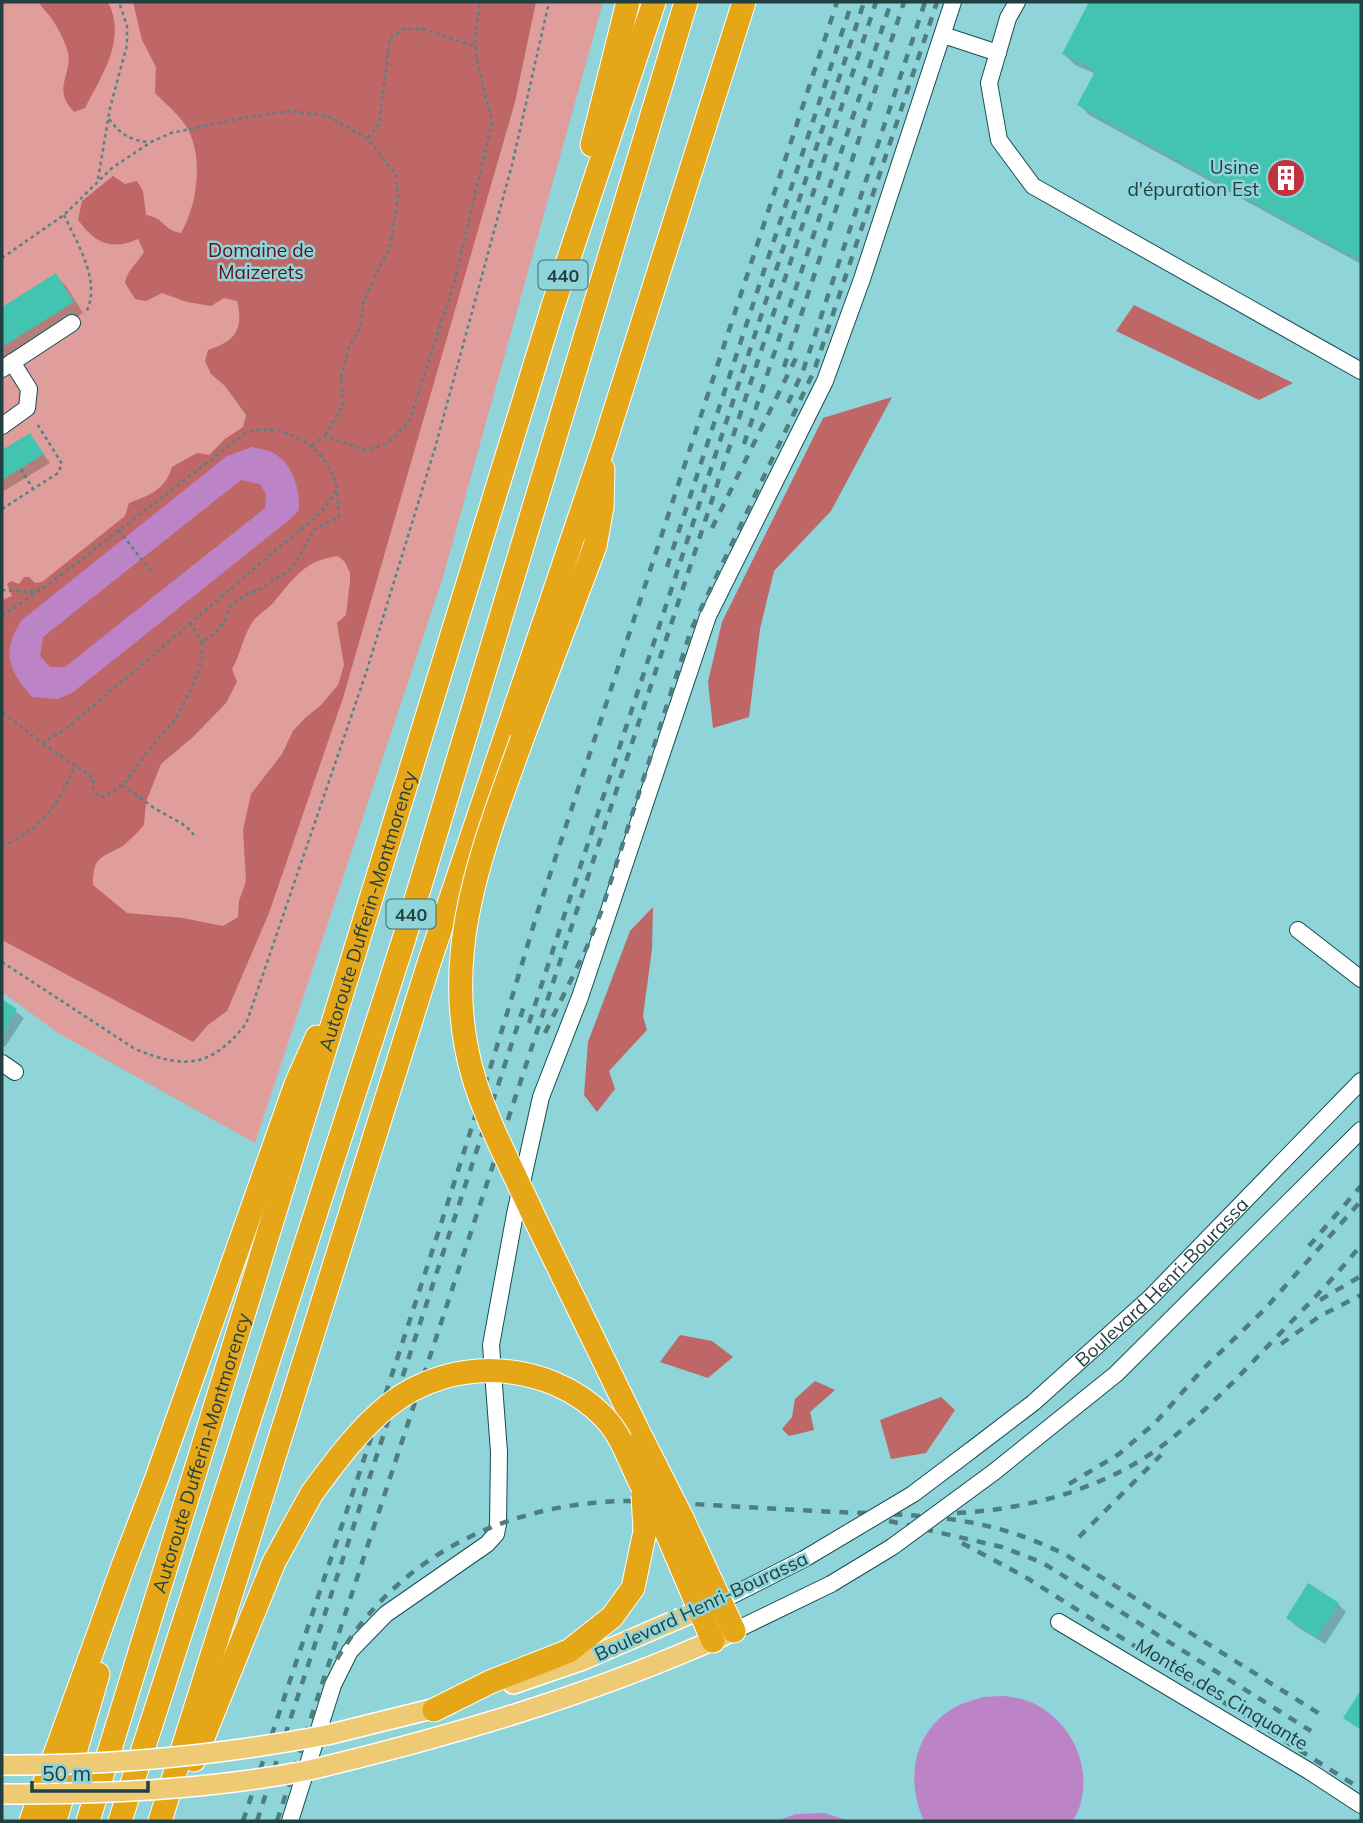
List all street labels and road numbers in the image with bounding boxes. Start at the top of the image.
road number: 440 [538,260,588,290]
street label: Autoroute Dufferin-Montmorency [313,768,422,1054]
road number: 440 [386,900,436,929]
street label: Boulevard Henri-Bourassa [1070,1192,1253,1372]
street label: Autoroute Dufferin-Montmorency [147,1310,255,1596]
street label: Boulevard Henri-Bourassa [590,1546,812,1666]
street label: Montée des Cinquante [1131,1633,1313,1755]

